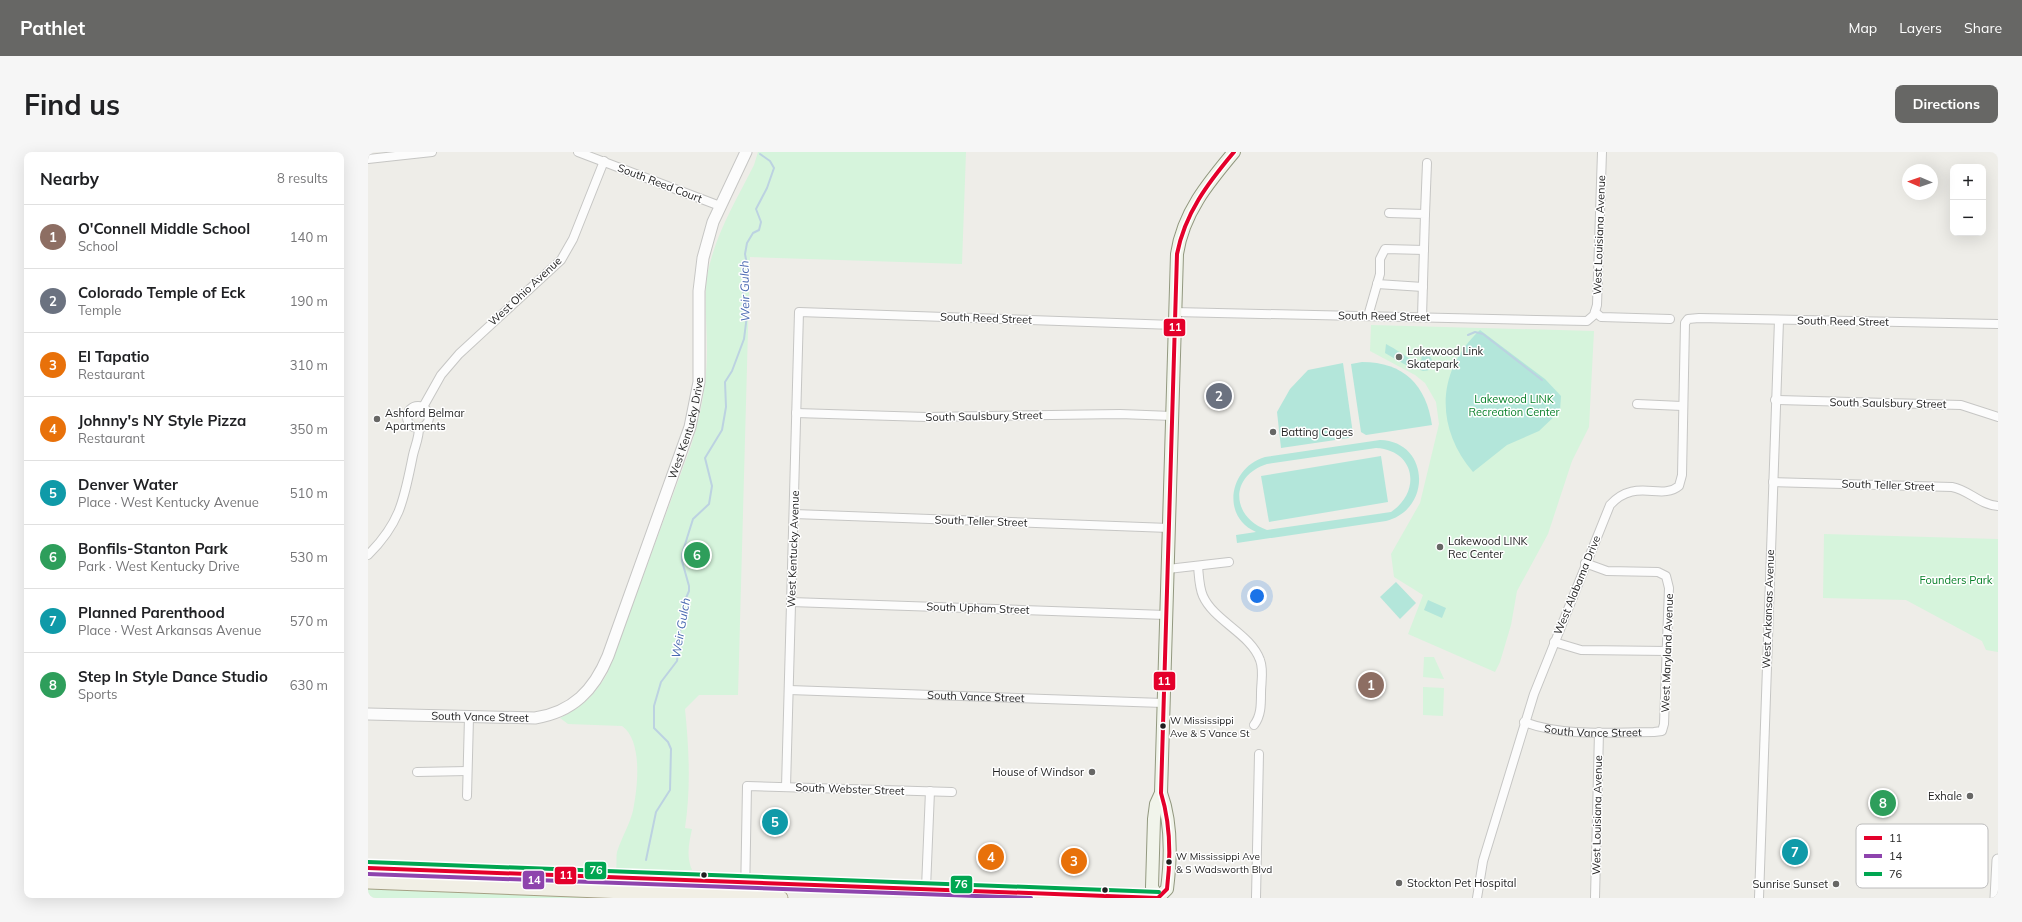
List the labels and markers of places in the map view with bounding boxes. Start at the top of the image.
place label: Lakewood Link Skatepark [1407,344,1484,371]
marker: Lakewood Link Skatepark [1394,352,1404,362]
pin: 2 [1206,381,1232,411]
place label: Ashford Belmar Apartments [385,406,465,433]
marker: Ashford Belmar Apartments [372,414,382,424]
place label: Batting Cages [1281,425,1353,439]
marker: Batting Cages [1268,427,1278,437]
place label: Lakewood LINK Rec Center [1448,534,1529,561]
pin: 6 [684,540,710,570]
marker: Lakewood LINK Rec Center [1435,542,1445,552]
pin: 1 [1358,670,1384,700]
place label: W Mississippi Ave & S Vance St [1170,714,1250,740]
marker: W Mississippi Ave & S Vance St [1158,721,1168,731]
place label: House of Windsor [992,765,1084,779]
marker: House of Windsor [1087,767,1097,777]
pin: 8 [1870,788,1896,818]
place label: Exhale [1928,789,1962,803]
marker: Exhale [1965,791,1975,801]
pin: 5 [762,807,788,837]
pin: 7 [1782,837,1808,867]
pin: 4 [978,842,1004,872]
pin: 3 [1061,846,1087,876]
place label: W Mississippi Ave & S Wadsworth Blvd [1176,850,1272,876]
marker: W Mississippi Ave & S Wadsworth Blvd [1164,857,1174,867]
unlabelled marker [699,870,709,880]
place label: Stockton Pet Hospital [1407,876,1516,890]
place label: Sunrise Sunset [1753,877,1828,891]
marker: Stockton Pet Hospital [1394,878,1404,888]
marker: Sunrise Sunset [1831,879,1841,889]
unlabelled marker [1100,885,1110,895]

